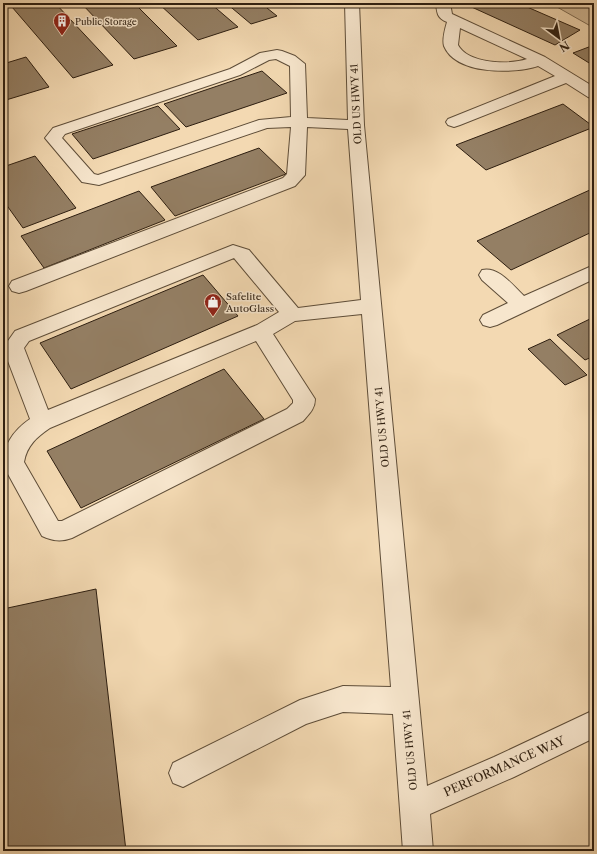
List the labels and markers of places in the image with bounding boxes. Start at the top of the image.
building icon: Public Storage [52,11,72,36]
place label: Public Storage [75,16,137,27]
place label: Safelite AutoGlass [225,290,274,315]
shop icon: Safelite AutoGlass [203,292,223,317]

